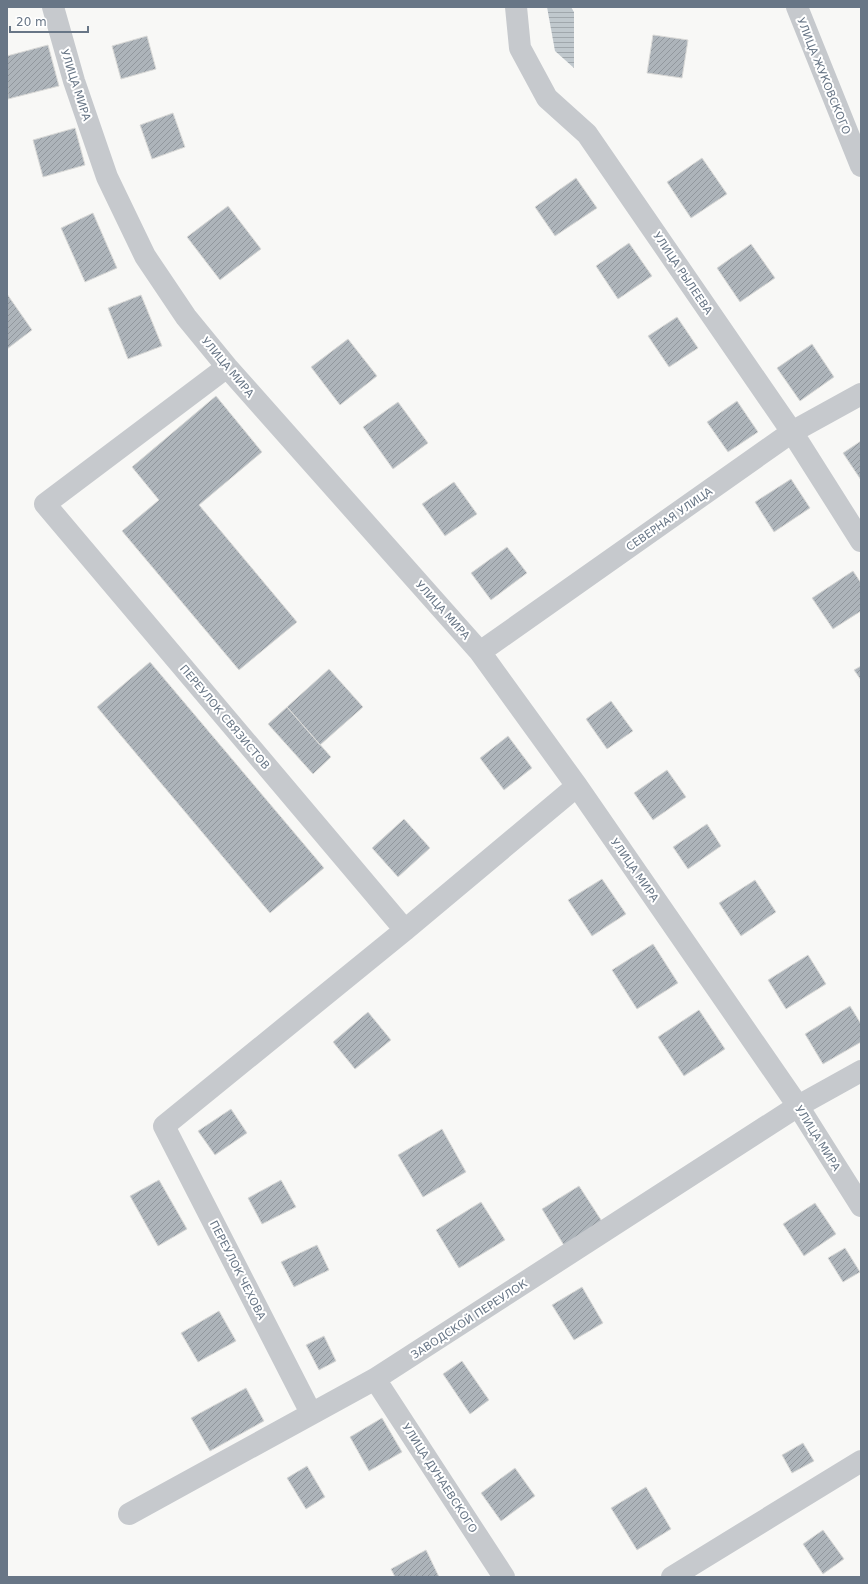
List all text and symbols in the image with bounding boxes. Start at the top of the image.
scale bar [10,8,88,34]
text: 20 m [16,15,47,29]
street label: УЛИЦА ЖУКОВСКОГО [794,16,853,137]
street label: УЛИЦА МИРА [58,48,93,123]
street label: УЛИЦА РЫЛЕЕВА [650,230,715,317]
street label: УЛИЦА МИРА [199,335,257,400]
street label: СЕВЕРНАЯ УЛИЦА [624,485,715,554]
street label: УЛИЦА МИРА [413,578,473,643]
street label: ПЕРЕУЛОК СВЯЗИСТОВ [177,662,272,772]
street label: УЛИЦА МИРА [608,836,662,905]
street label: УЛИЦА МИРА [792,1103,843,1174]
street label: ПЕРЕУЛОК ЧЕХОВА [207,1218,268,1322]
street label: ЗАВОДСКОЙ ПЕРЕУЛОК [409,1277,530,1362]
street label: УЛИЦА ДУНАЕВСКОГО [399,1421,480,1536]

